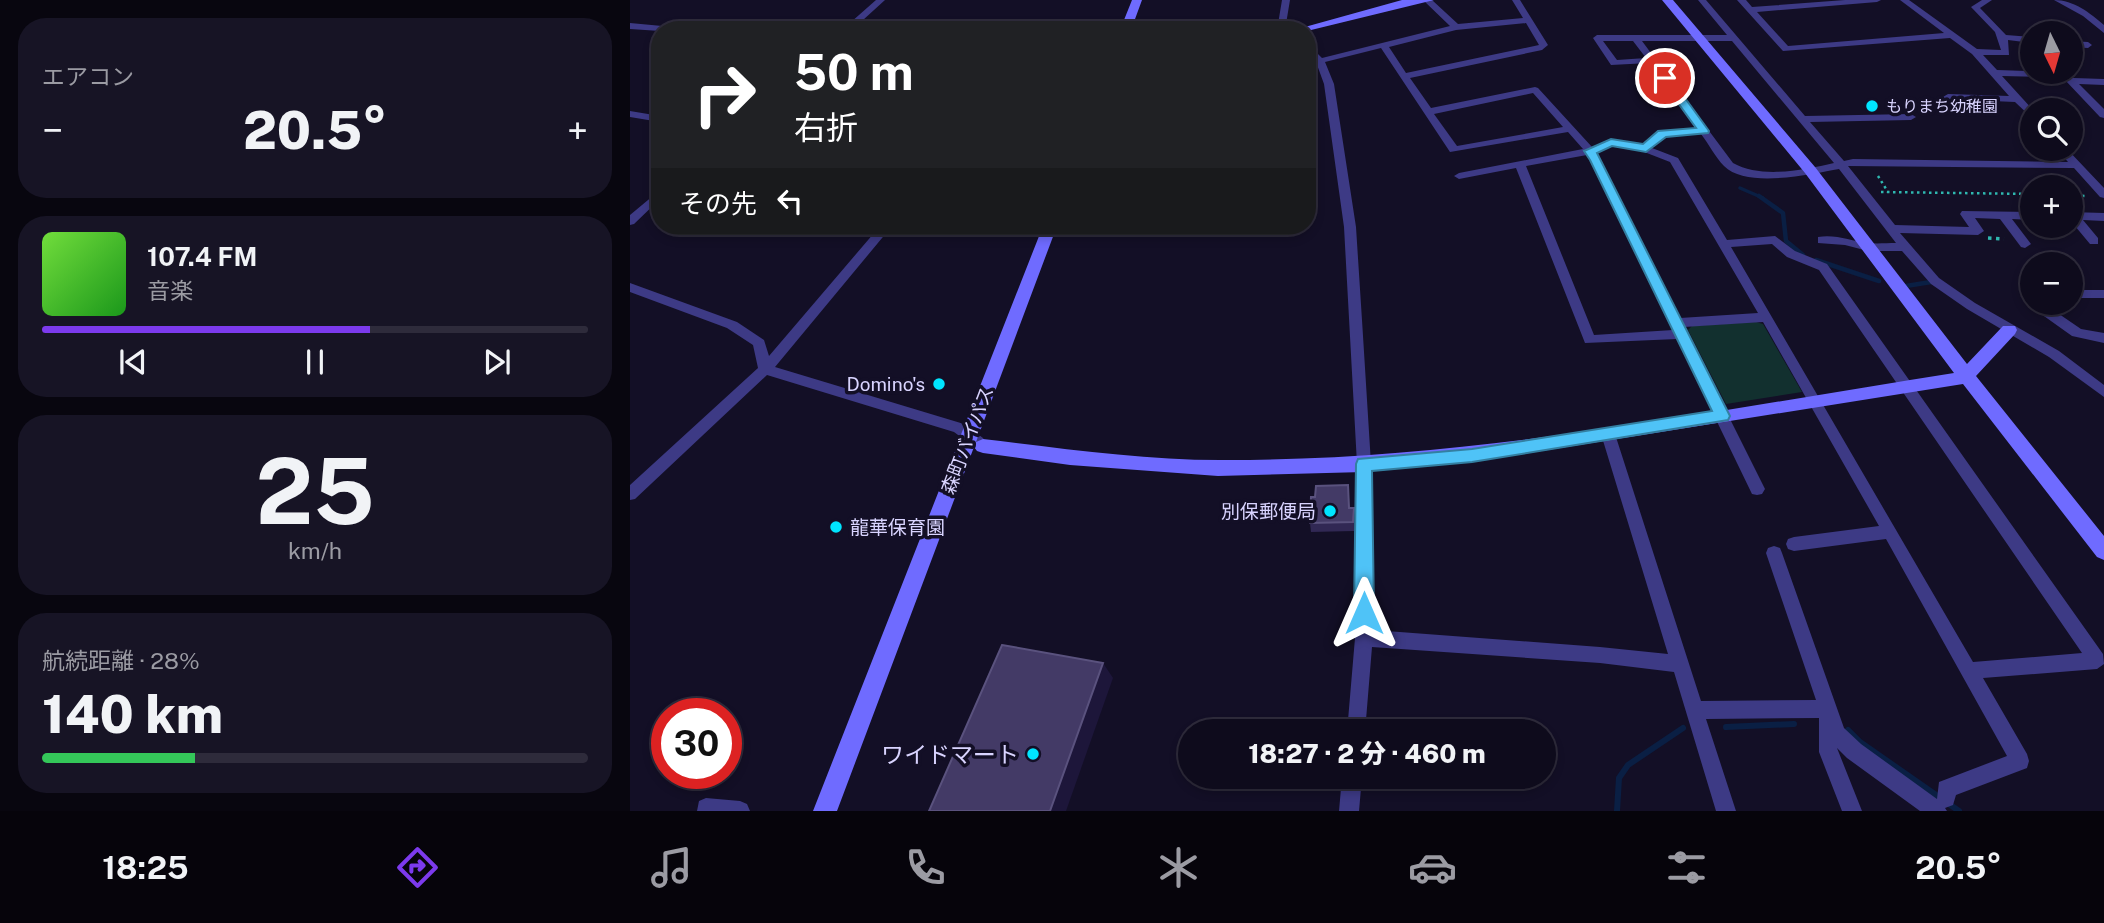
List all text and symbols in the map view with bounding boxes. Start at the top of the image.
north arrow [2020,21,2082,84]
map controls [2020,21,2083,315]
text: 50 m [794,43,914,101]
pin [1635,48,1695,108]
icon: right [679,49,770,140]
icon: arrive [1646,59,1684,97]
text: エアコン [42,63,134,90]
place label: もりまち幼稚園 [1886,97,1998,116]
marker: もりまち幼稚園 [1864,98,1880,114]
button: search [2020,98,2083,161]
text: 20.5° [243,100,387,161]
text: − [42,108,63,153]
text: + [567,108,588,153]
text: 右折 [794,109,858,146]
button: + [2020,175,2083,238]
icon: left [771,182,809,220]
text: その先 [679,188,757,219]
text: 107.4 FM [147,241,257,272]
button: − [2020,252,2083,315]
text: 音楽 [147,277,193,304]
icon: previous [114,343,152,381]
icon: pause [296,343,334,381]
icon: next [478,343,516,381]
place label: Domino's [847,373,925,395]
marker: Domino's [931,376,947,392]
street label: 森町バイパス [936,383,998,497]
text: 25 [255,438,375,544]
place label: 別保郵便局 [1221,500,1316,522]
marker: 別保郵便局 [1322,503,1338,519]
place label: 龍華保育園 [850,516,945,538]
marker: 龍華保育園 [828,519,844,535]
text: km/h [288,537,342,564]
position arrow [1327,576,1401,650]
text: 航続距離 · 28% [42,647,200,674]
text: 140 km [42,684,223,745]
speed limit sign: 30 [651,698,742,789]
text: 18:27 · 2 分 · 460 m [1248,738,1486,769]
place label: ワイドマート [881,741,1019,768]
marker: ワイドマート [1025,746,1041,762]
icon: directions [393,843,442,892]
icon: music [647,843,696,892]
icon: phone [901,843,950,892]
icon: climate [1154,843,1203,892]
icon: car [1408,843,1457,892]
icon: filters [1662,843,1711,892]
text: 18:25 [102,849,189,886]
text: 20.5° [1915,849,2002,886]

